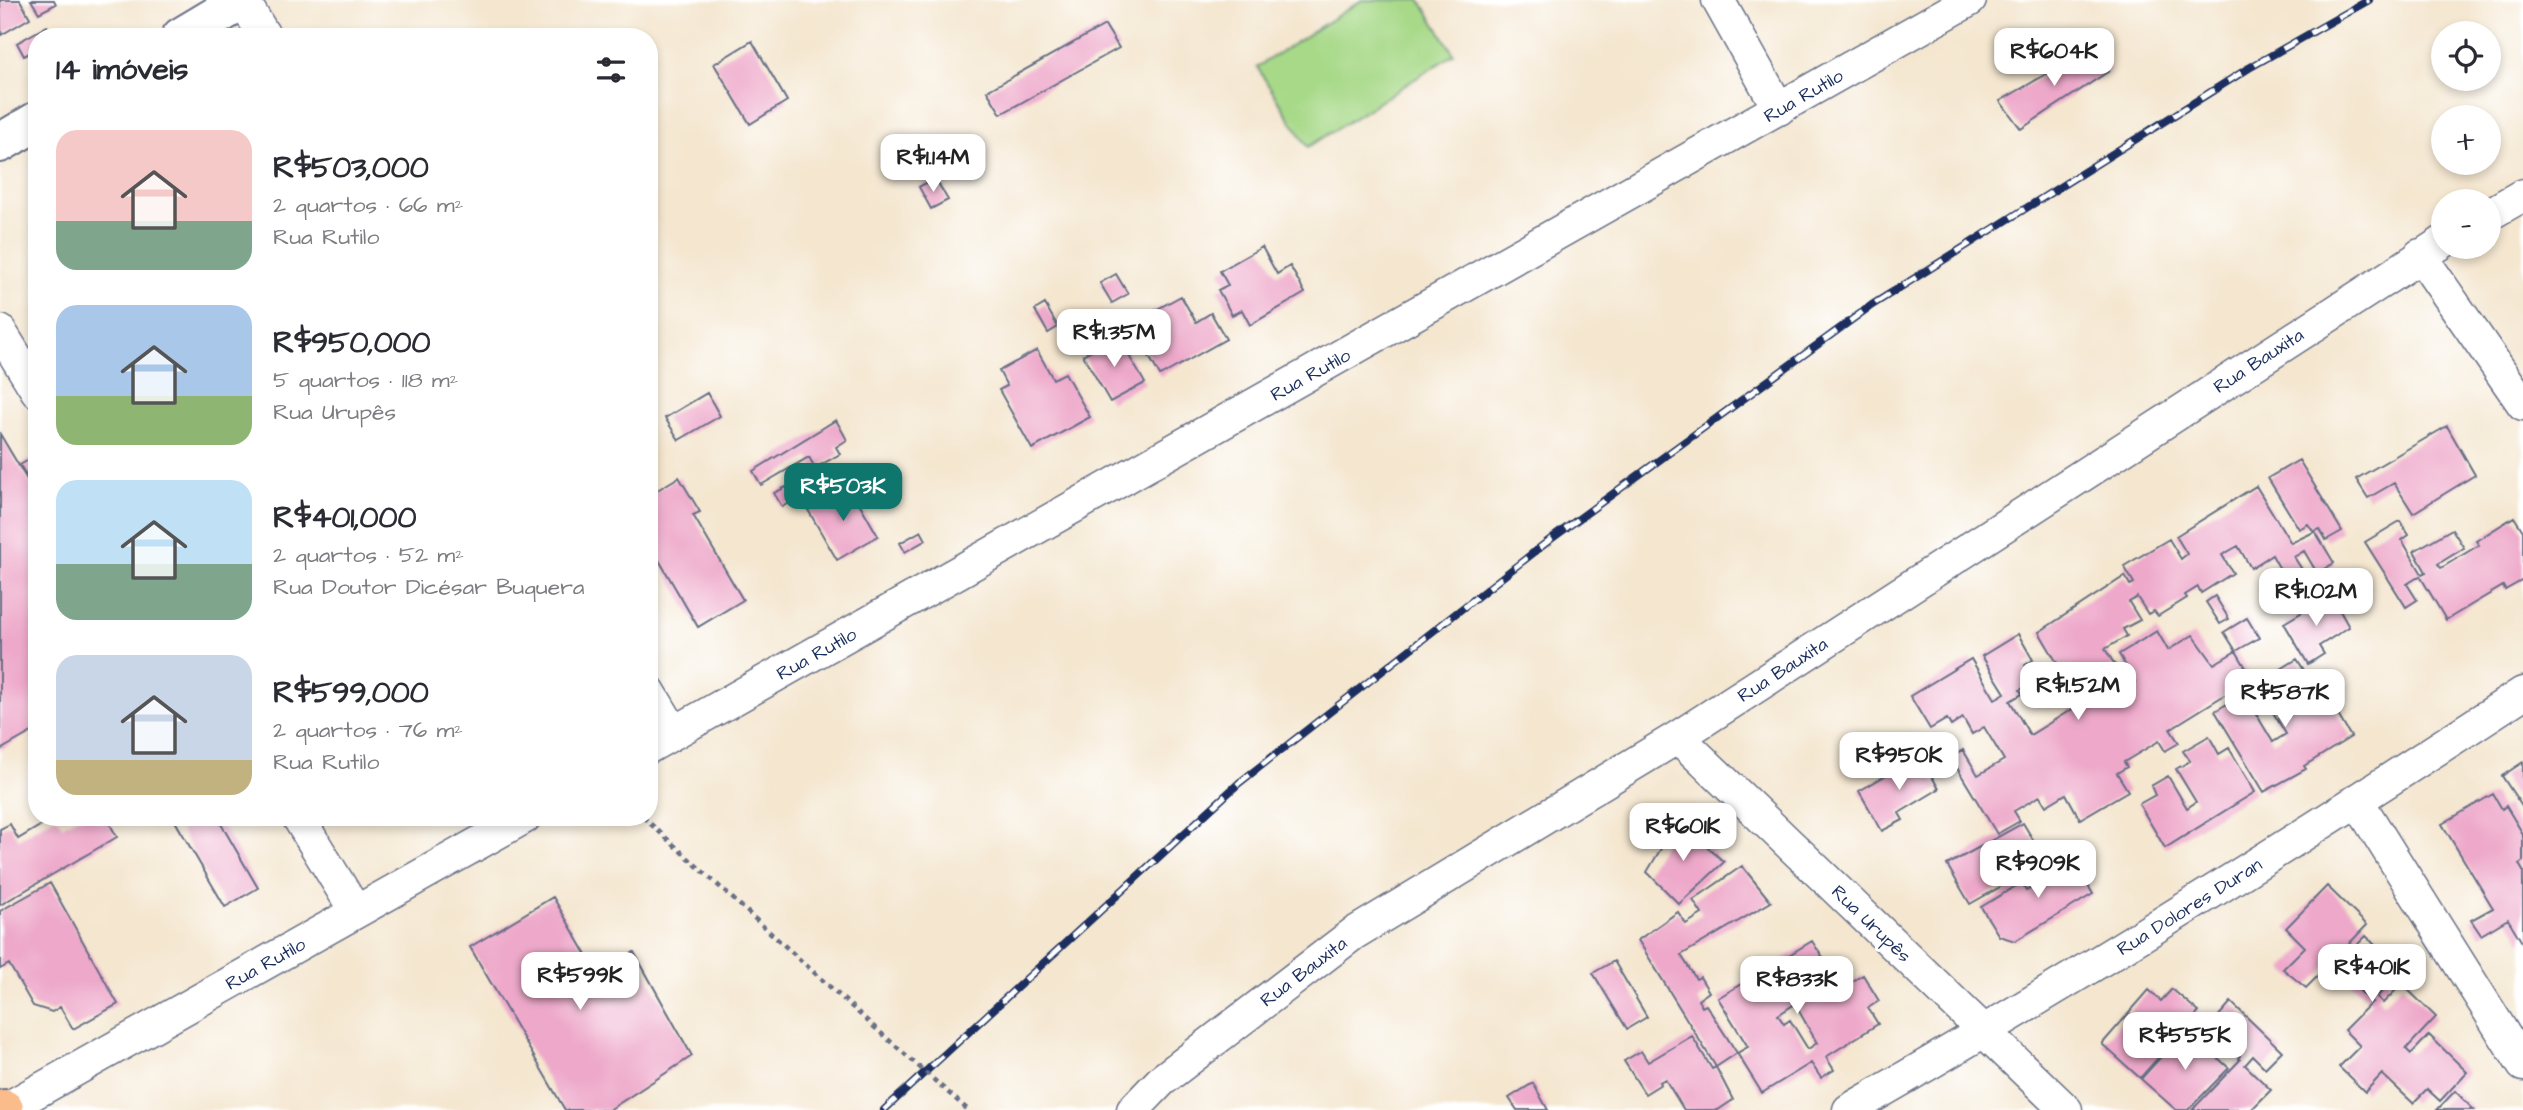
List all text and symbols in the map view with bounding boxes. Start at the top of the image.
map controls [2431,21,2501,259]
button: locate [2431,21,2501,91]
pin: R$604K [1997,28,2111,88]
text: R$604K [2010,35,2098,67]
text: 14 imóveis [56,49,188,91]
icon: filters [592,51,630,89]
street label: Rua Rutilo [1759,62,1849,130]
button: + [2431,105,2501,175]
pin: R$1.14M [868,134,998,194]
text: R$1.14M [897,141,970,173]
text: R$503,000 [273,147,429,189]
icon: home [112,158,196,242]
text: 2 quartos · 66 m² [273,189,463,221]
button: − [2431,189,2501,259]
text: Rua Rutilo [273,221,379,253]
pin: R$1.35M [1049,310,1179,369]
text: R$1.35M [1073,316,1155,348]
text: R$950,000 [273,322,430,364]
street label: Rua Bauxita [2208,322,2309,400]
icon: home [112,333,196,417]
street label: Rua Rutilo [1266,342,1356,408]
text: 5 quartos · 118 m² [273,364,458,396]
text: Rua Urupês [273,396,396,428]
pin: R$503K [786,463,900,523]
text: R$503K [800,470,886,502]
text: R$401,000 [273,497,416,539]
icon: home [112,508,196,592]
text: 2 quartos · 52 m² [273,539,464,571]
pin: R$1.02M [2251,568,2381,628]
text: Rua Doutor Dicésar Buquera [273,571,585,603]
text: R$1.02M [2275,575,2357,607]
street label: Rua Rutilo [772,621,862,687]
street label: Rua Bauxita [1732,631,1833,709]
pin: R$1.52M [2013,662,2143,722]
text: R$1.52M [2036,669,2120,701]
pin: R$587K [2228,670,2342,729]
text: R$599,000 [273,672,429,714]
text: R$587K [2241,676,2329,708]
icon: home [112,683,196,767]
text: 2 quartos · 76 m² [273,714,463,746]
pin: R$950K [1842,732,1956,792]
text: R$950K [1855,739,1943,771]
text: Rua Rutilo [273,746,379,778]
pin: R$601K [1626,804,1740,863]
text: R$601K [1646,810,1721,842]
pin: R$909K [1981,841,2095,900]
text: R$909K [1996,847,2080,879]
street label: Rua Dolores Duran [2112,852,2268,963]
street label: Rua Urupês [1825,879,1917,969]
street label: Rua Bauxita [1255,930,1353,1014]
street label: Rua Rutilo [221,931,311,997]
pin: R$401K [2315,944,2429,1004]
text: R$401K [2334,951,2410,983]
pin: R$599K [523,953,637,1012]
pin: R$833K [1740,956,1854,1016]
text: R$599K [537,959,623,991]
text: R$833K [1756,963,1838,995]
pin: R$555K [2128,1012,2242,1072]
text: R$555K [2139,1019,2231,1051]

